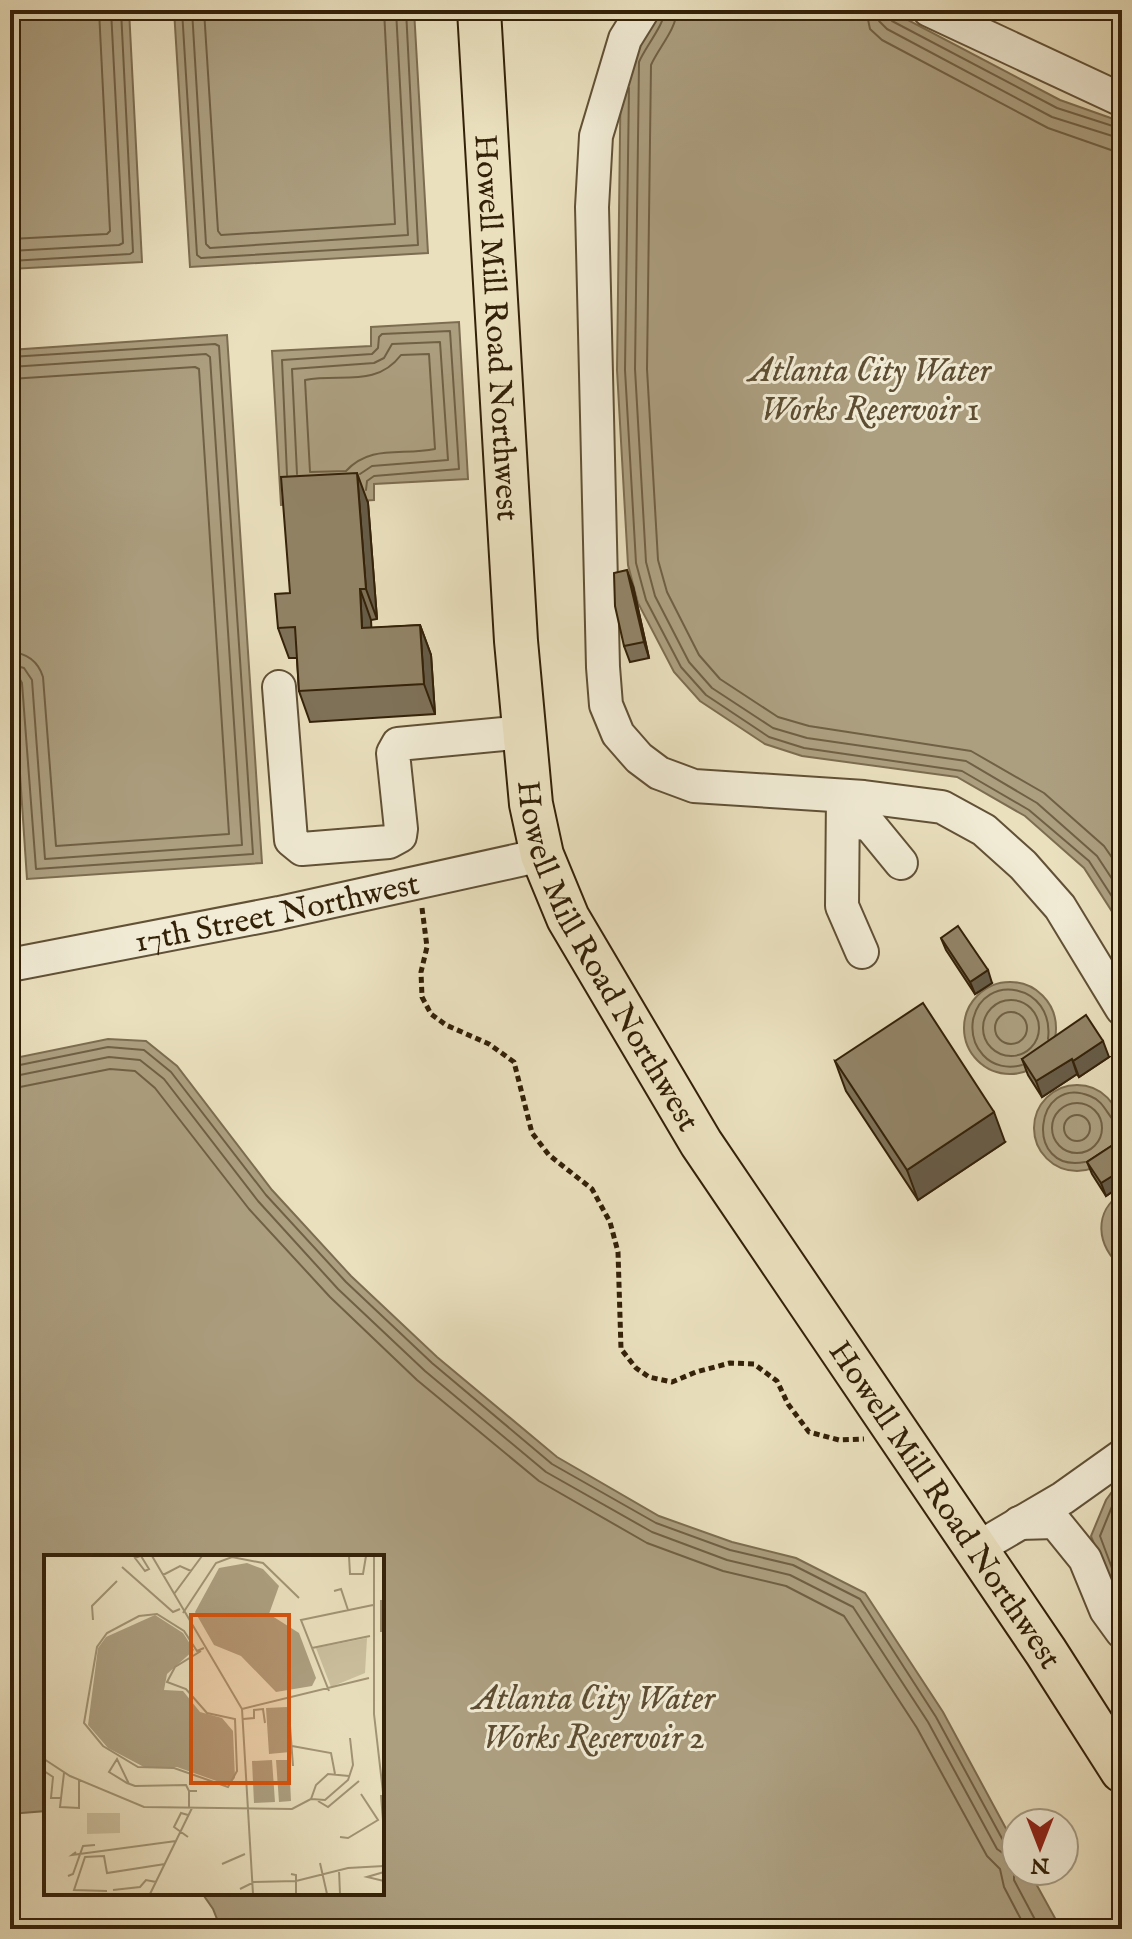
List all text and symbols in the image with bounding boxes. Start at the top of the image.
street label: Howell Mill Road Northwest [463,133,527,522]
water label: Atlanta City Water Works Reservoir 1 [746,350,992,432]
street label: Howell Mill Road Northwest [506,779,707,1139]
street label: 17th Street Northwest [132,865,423,963]
street label: Howell Mill Road Northwest [818,1334,1069,1677]
inset map [44,1555,384,1895]
water label: Atlanta City Water Works Reservoir 2 [470,1678,716,1760]
north arrow [1000,1807,1080,1887]
text: N [1030,1851,1051,1879]

